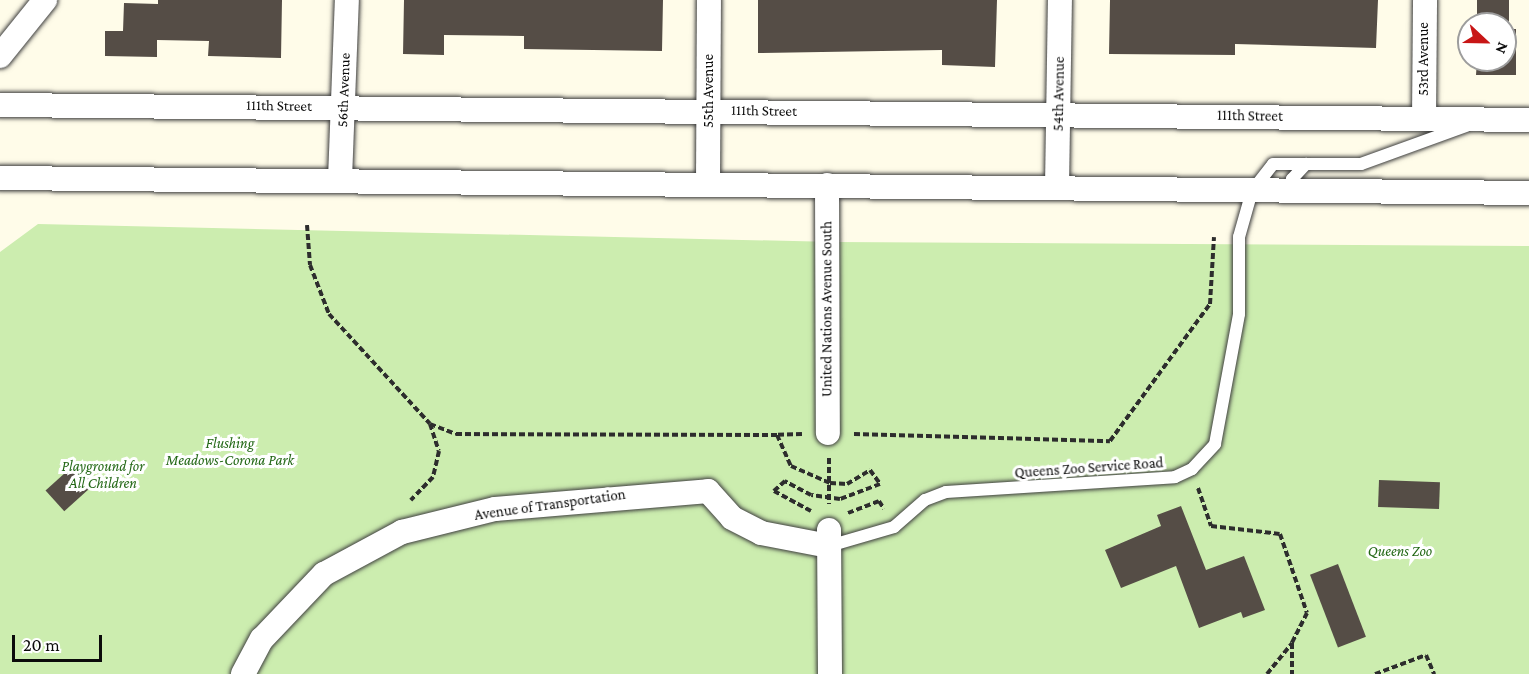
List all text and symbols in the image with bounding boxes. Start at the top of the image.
north arrow [1457,12,1517,72]
street label: 53rd Avenue [1415,22,1433,96]
text: N [1492,40,1512,56]
street label: 56th Avenue [334,52,354,128]
street label: 55th Avenue [700,54,718,128]
street label: 54th Avenue [1049,56,1069,132]
street label: 111th Street [246,96,312,116]
street label: 111th Street [731,101,797,121]
street label: 111th Street [1217,106,1283,126]
street label: United Nations Avenue South [818,221,836,397]
park label: Flushing Meadows-Corona Park [166,434,294,469]
street label: Queens Zoo Service Road [1014,454,1164,482]
park label: Playground for All Children [62,457,144,492]
street label: Avenue of Transportation [473,485,627,525]
park label: Queens Zoo [1368,543,1432,561]
scale bar [15,623,105,661]
text: 20 m [23,635,60,655]

